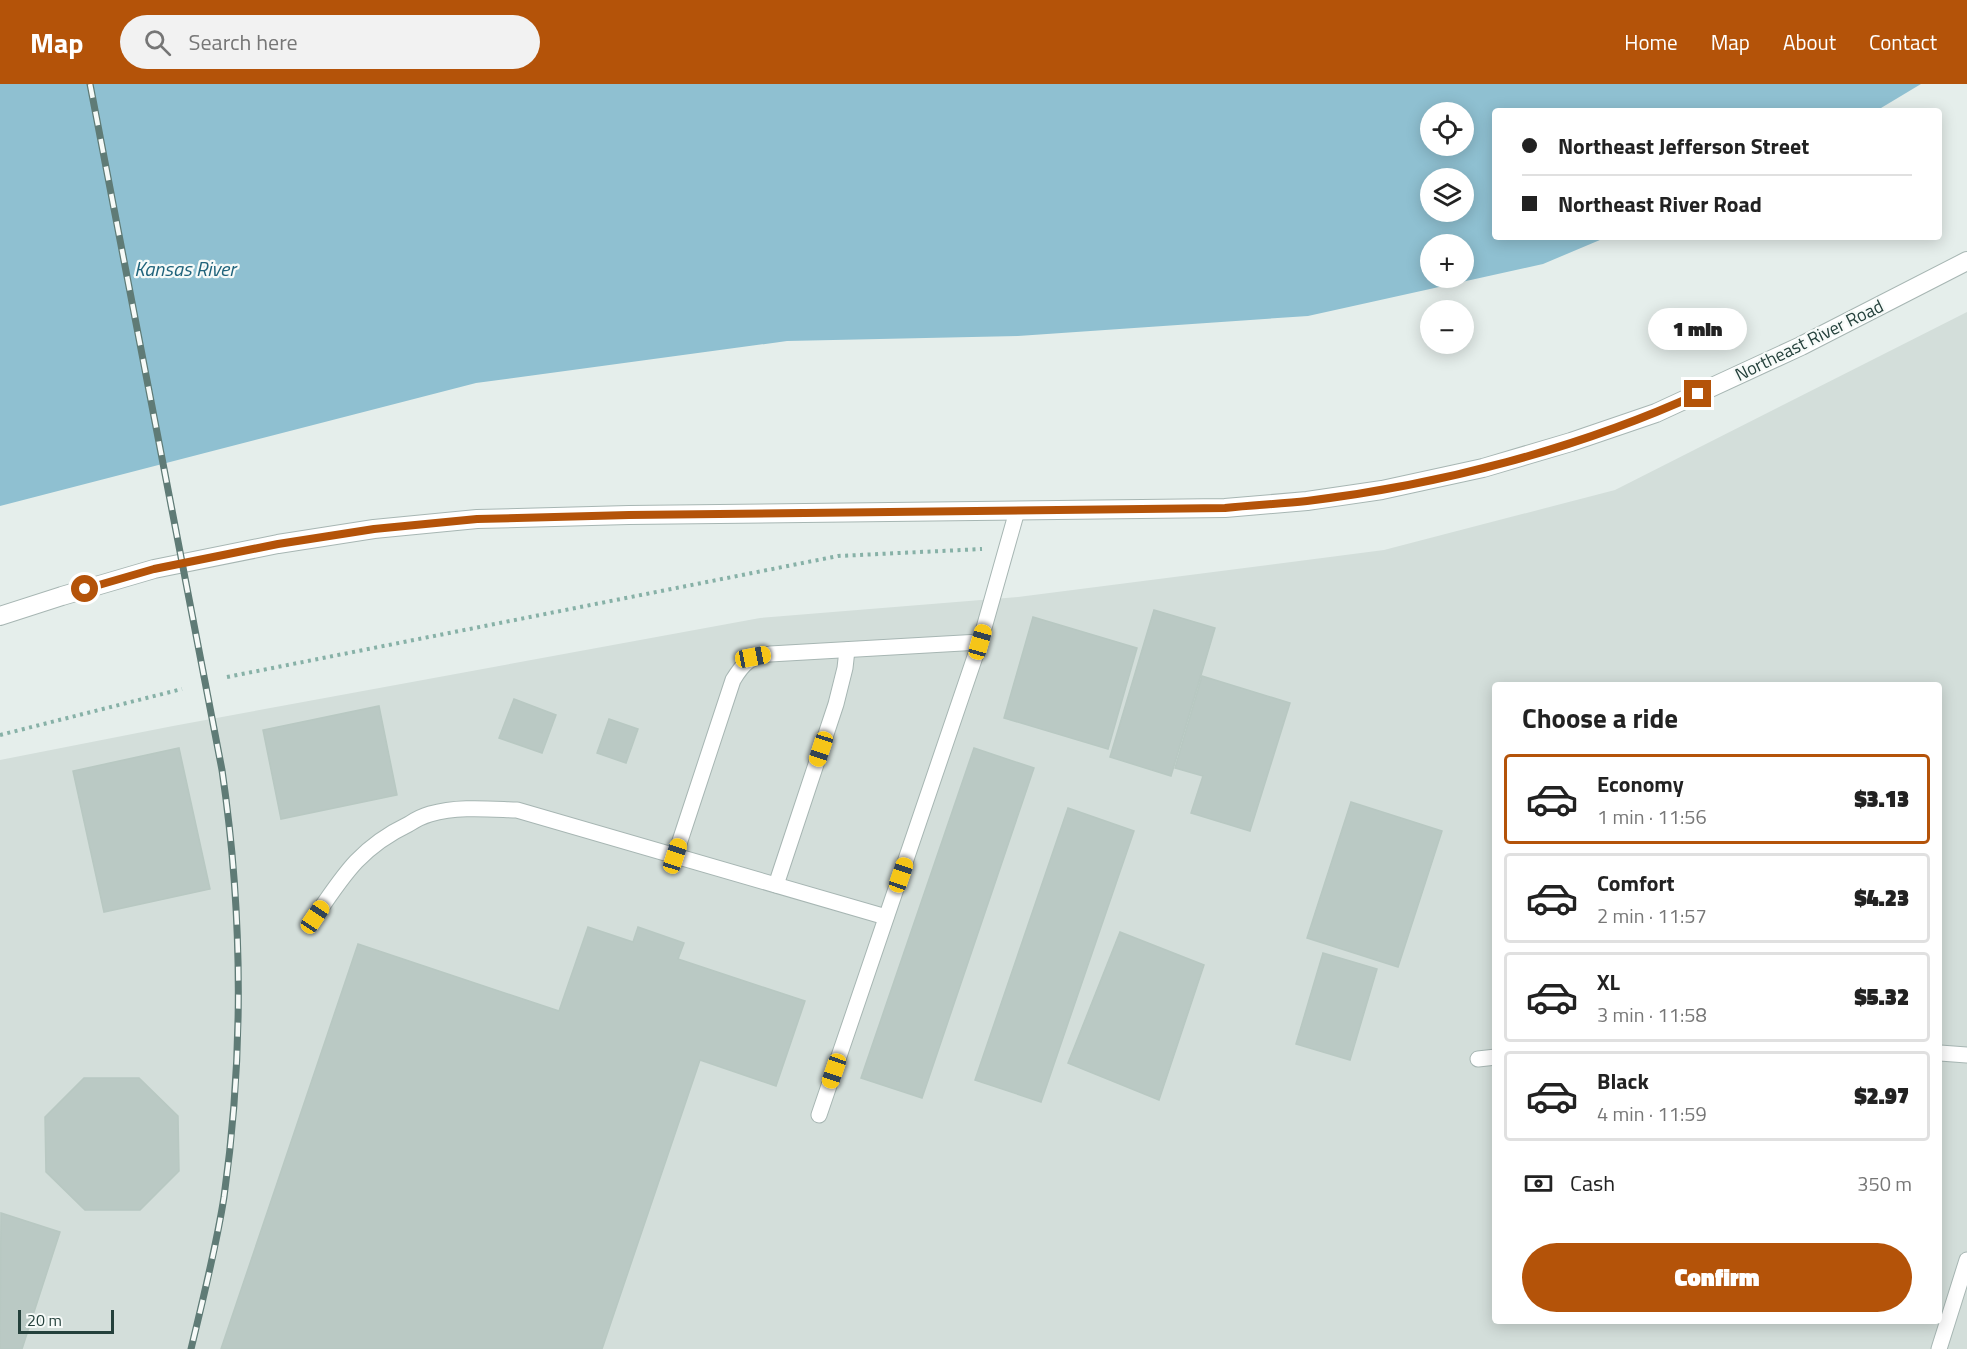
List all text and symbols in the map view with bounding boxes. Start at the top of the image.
search box [120,15,540,69]
text: Map [30,21,84,64]
text: Search here [189,25,298,59]
icon: search [141,26,174,59]
text: Home [1624,26,1678,58]
text: Map [1711,26,1750,58]
text: About [1783,26,1836,58]
text: Contact [1869,26,1937,58]
map controls [1420,102,1474,354]
button: locate [1420,102,1474,156]
text: Northeast Jefferson Street [1558,129,1809,163]
button: layers [1420,168,1474,222]
text: Northeast River Road [1558,187,1762,221]
button: + [1420,234,1474,288]
water label: Kansas River [134,253,238,284]
street label: Northeast River Road [1730,292,1888,388]
button: − [1420,300,1474,354]
callout: 1 min [1648,307,1748,349]
text: 1 min [1673,313,1722,344]
route end [1684,380,1711,407]
route start [71,575,98,602]
car [966,622,994,662]
car [734,645,772,669]
text: Choose a ride [1522,697,1678,738]
car [807,729,835,769]
text: Economy [1597,767,1684,801]
icon: car [1525,772,1579,826]
text: $3.13 [1854,782,1909,816]
text: 1 min · 11:56 [1597,801,1707,832]
car [661,836,689,876]
car [887,855,915,895]
text: Comfort [1597,866,1675,900]
icon: car [1525,871,1579,925]
text: $4.23 [1854,881,1909,915]
car [297,897,333,937]
text: 2 min · 11:57 [1597,900,1707,931]
text: XL [1597,965,1620,999]
icon: car [1525,970,1579,1024]
text: $5.32 [1854,980,1909,1014]
text: 3 min · 11:58 [1597,999,1707,1030]
car [820,1051,848,1091]
text: Black [1597,1064,1649,1098]
icon: car [1525,1069,1579,1123]
text: $2.97 [1854,1079,1909,1113]
text: 4 min · 11:59 [1597,1098,1707,1129]
text: Cash [1570,1166,1615,1200]
icon: cash [1522,1167,1555,1200]
text: 350 m [1857,1168,1912,1199]
button: Confirm [1522,1243,1912,1312]
scale bar [18,1307,114,1334]
text: 20 m [27,1308,62,1332]

